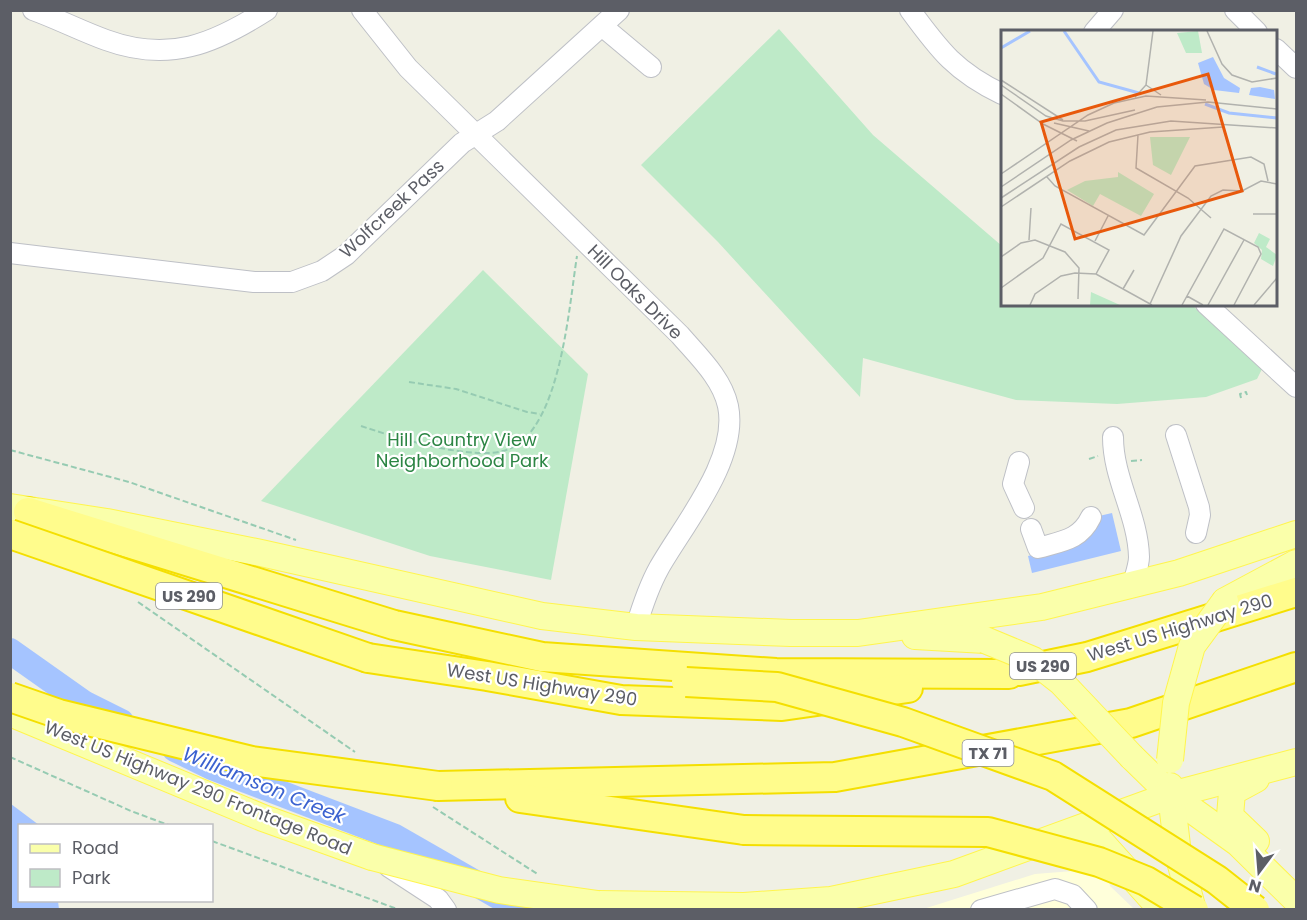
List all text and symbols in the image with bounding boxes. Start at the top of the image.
inset map [1001,30,1277,306]
street label: Wolfcreek Pass [334,154,449,264]
street label: Hill Oaks Drive [582,238,689,345]
park label: Hill Country View Neighborhood Park [376,427,549,473]
road number: US 290 [156,583,222,609]
street label: West US Highway 290 [1084,587,1276,668]
road number: US 290 [1010,653,1076,679]
street label: West US Highway 290 [445,657,639,712]
street label: West US Highway 290 Frontage Road [41,716,355,860]
water label: Williamson Creek [178,740,351,831]
road number: TX 71 [962,740,1014,766]
legend [18,824,213,902]
north arrow [1229,842,1289,902]
text: Park [72,865,111,890]
text: N [1246,873,1264,899]

